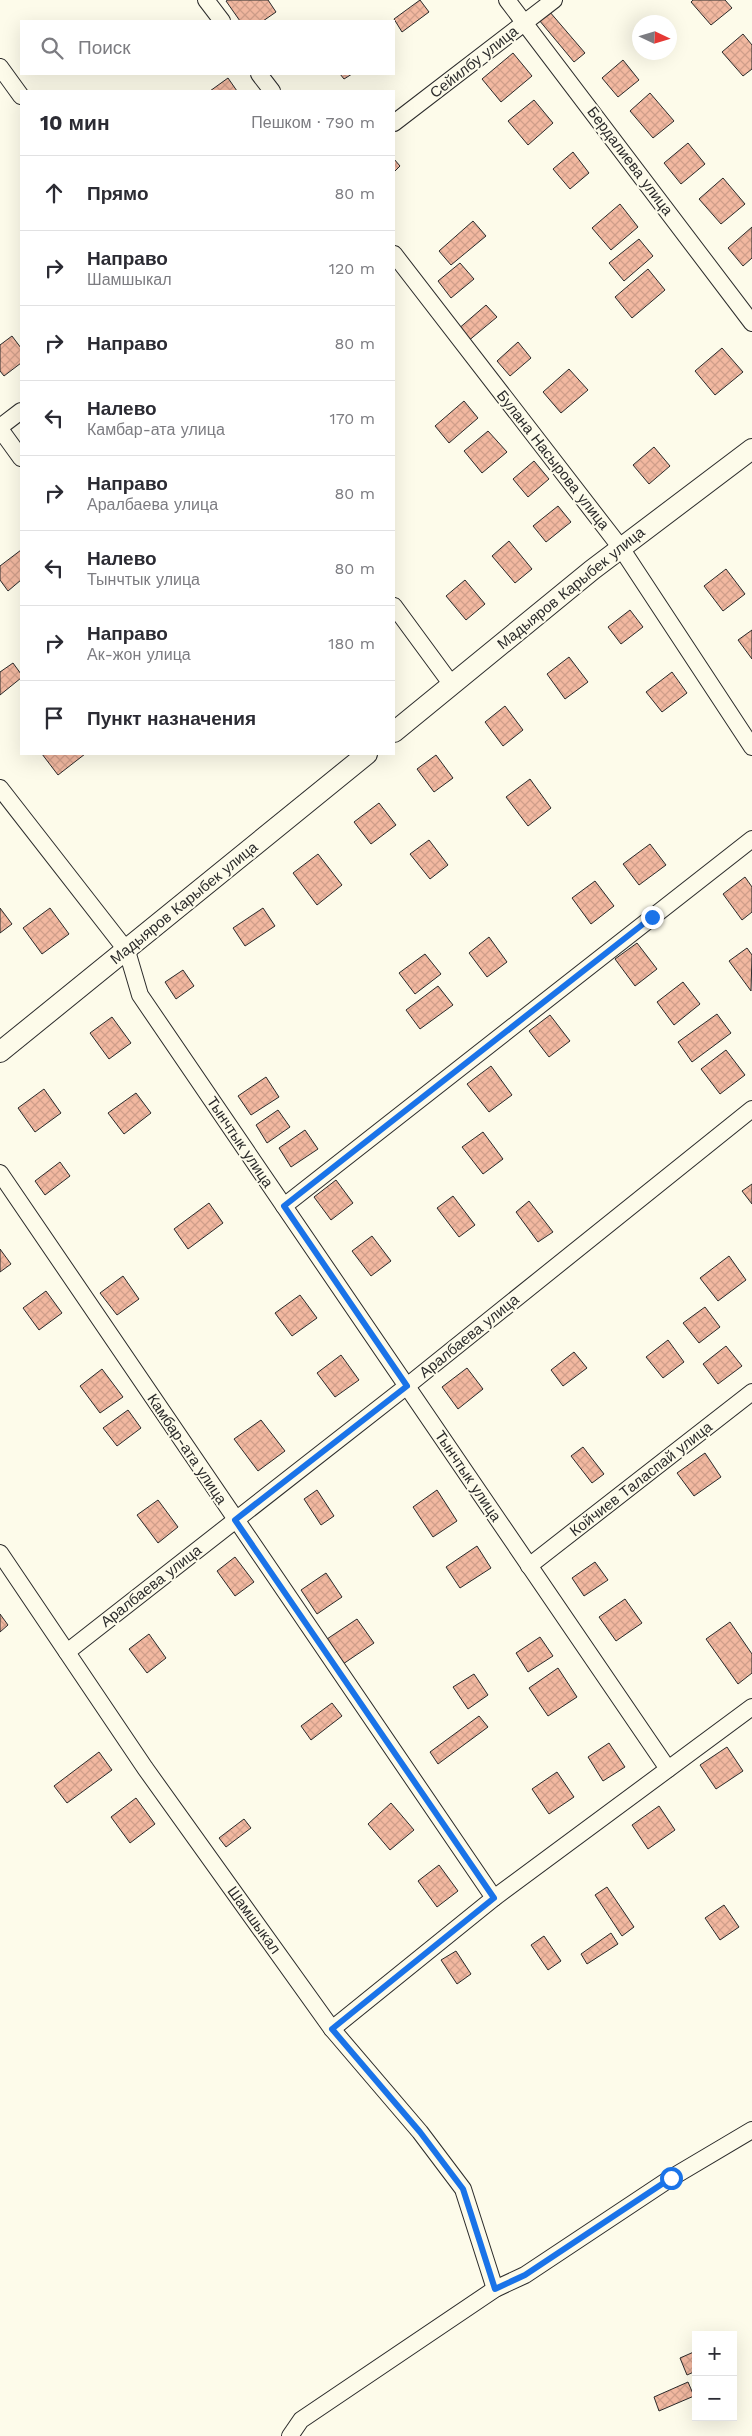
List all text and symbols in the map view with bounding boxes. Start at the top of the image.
north arrow [632,15,677,60]
search box [20,20,395,75]
street label: Сейилбу улица [426,22,522,102]
icon: search [38,34,66,62]
text: Поиск [78,36,131,59]
street label: Бердалиева улица [583,103,677,219]
text: 10 мин [40,110,110,135]
text: Пешком · 790 m [251,113,375,132]
icon: ahead [40,179,68,207]
text: Прямо [87,182,149,205]
text: 80 m [334,184,375,203]
text: Направо [87,247,168,270]
icon: right [40,254,68,282]
text: 120 m [329,259,375,278]
text: Шамшыкал [87,270,171,289]
icon: right [40,329,68,357]
text: Направо [87,332,168,355]
text: 80 m [334,334,375,353]
street label: Булана Насырова улица [493,387,613,534]
text: Налево [87,397,157,420]
icon: left [40,404,68,432]
text: 170 m [329,409,375,428]
text: Камбар-ата улица [87,420,225,439]
text: Направо [87,472,168,495]
icon: right [40,479,68,507]
text: 80 m [334,484,375,503]
text: Аралбаева улица [87,495,218,514]
street label: Мадыяров Карыбек улица [494,523,649,653]
text: Налево [87,547,157,570]
icon: left [40,554,68,582]
text: 80 m [334,559,375,578]
text: Тынчтык улица [87,570,200,589]
text: Направо [87,622,168,645]
icon: right [40,629,68,657]
text: 180 m [328,634,375,653]
text: Ак-жон улица [87,645,191,664]
icon: arrive [40,704,68,732]
text: Пункт назначения [87,707,256,730]
street label: Мадыяров Карыбек улица [107,838,262,968]
route end [641,906,664,929]
street label: Тынчтык улица [203,1093,277,1191]
street label: Аралбаева улица [416,1290,523,1382]
street label: Камбар-ата улица [143,1390,231,1508]
street label: Койчиев Таласпай улица [566,1417,716,1540]
street label: Тынчтык улица [431,1427,505,1525]
street label: Аралбаева улица [97,1541,205,1631]
street label: Шамшыкал [223,1883,285,1957]
route start [660,2167,683,2190]
map controls [692,2331,737,2421]
button: + [692,2331,737,2376]
button: − [692,2376,737,2421]

